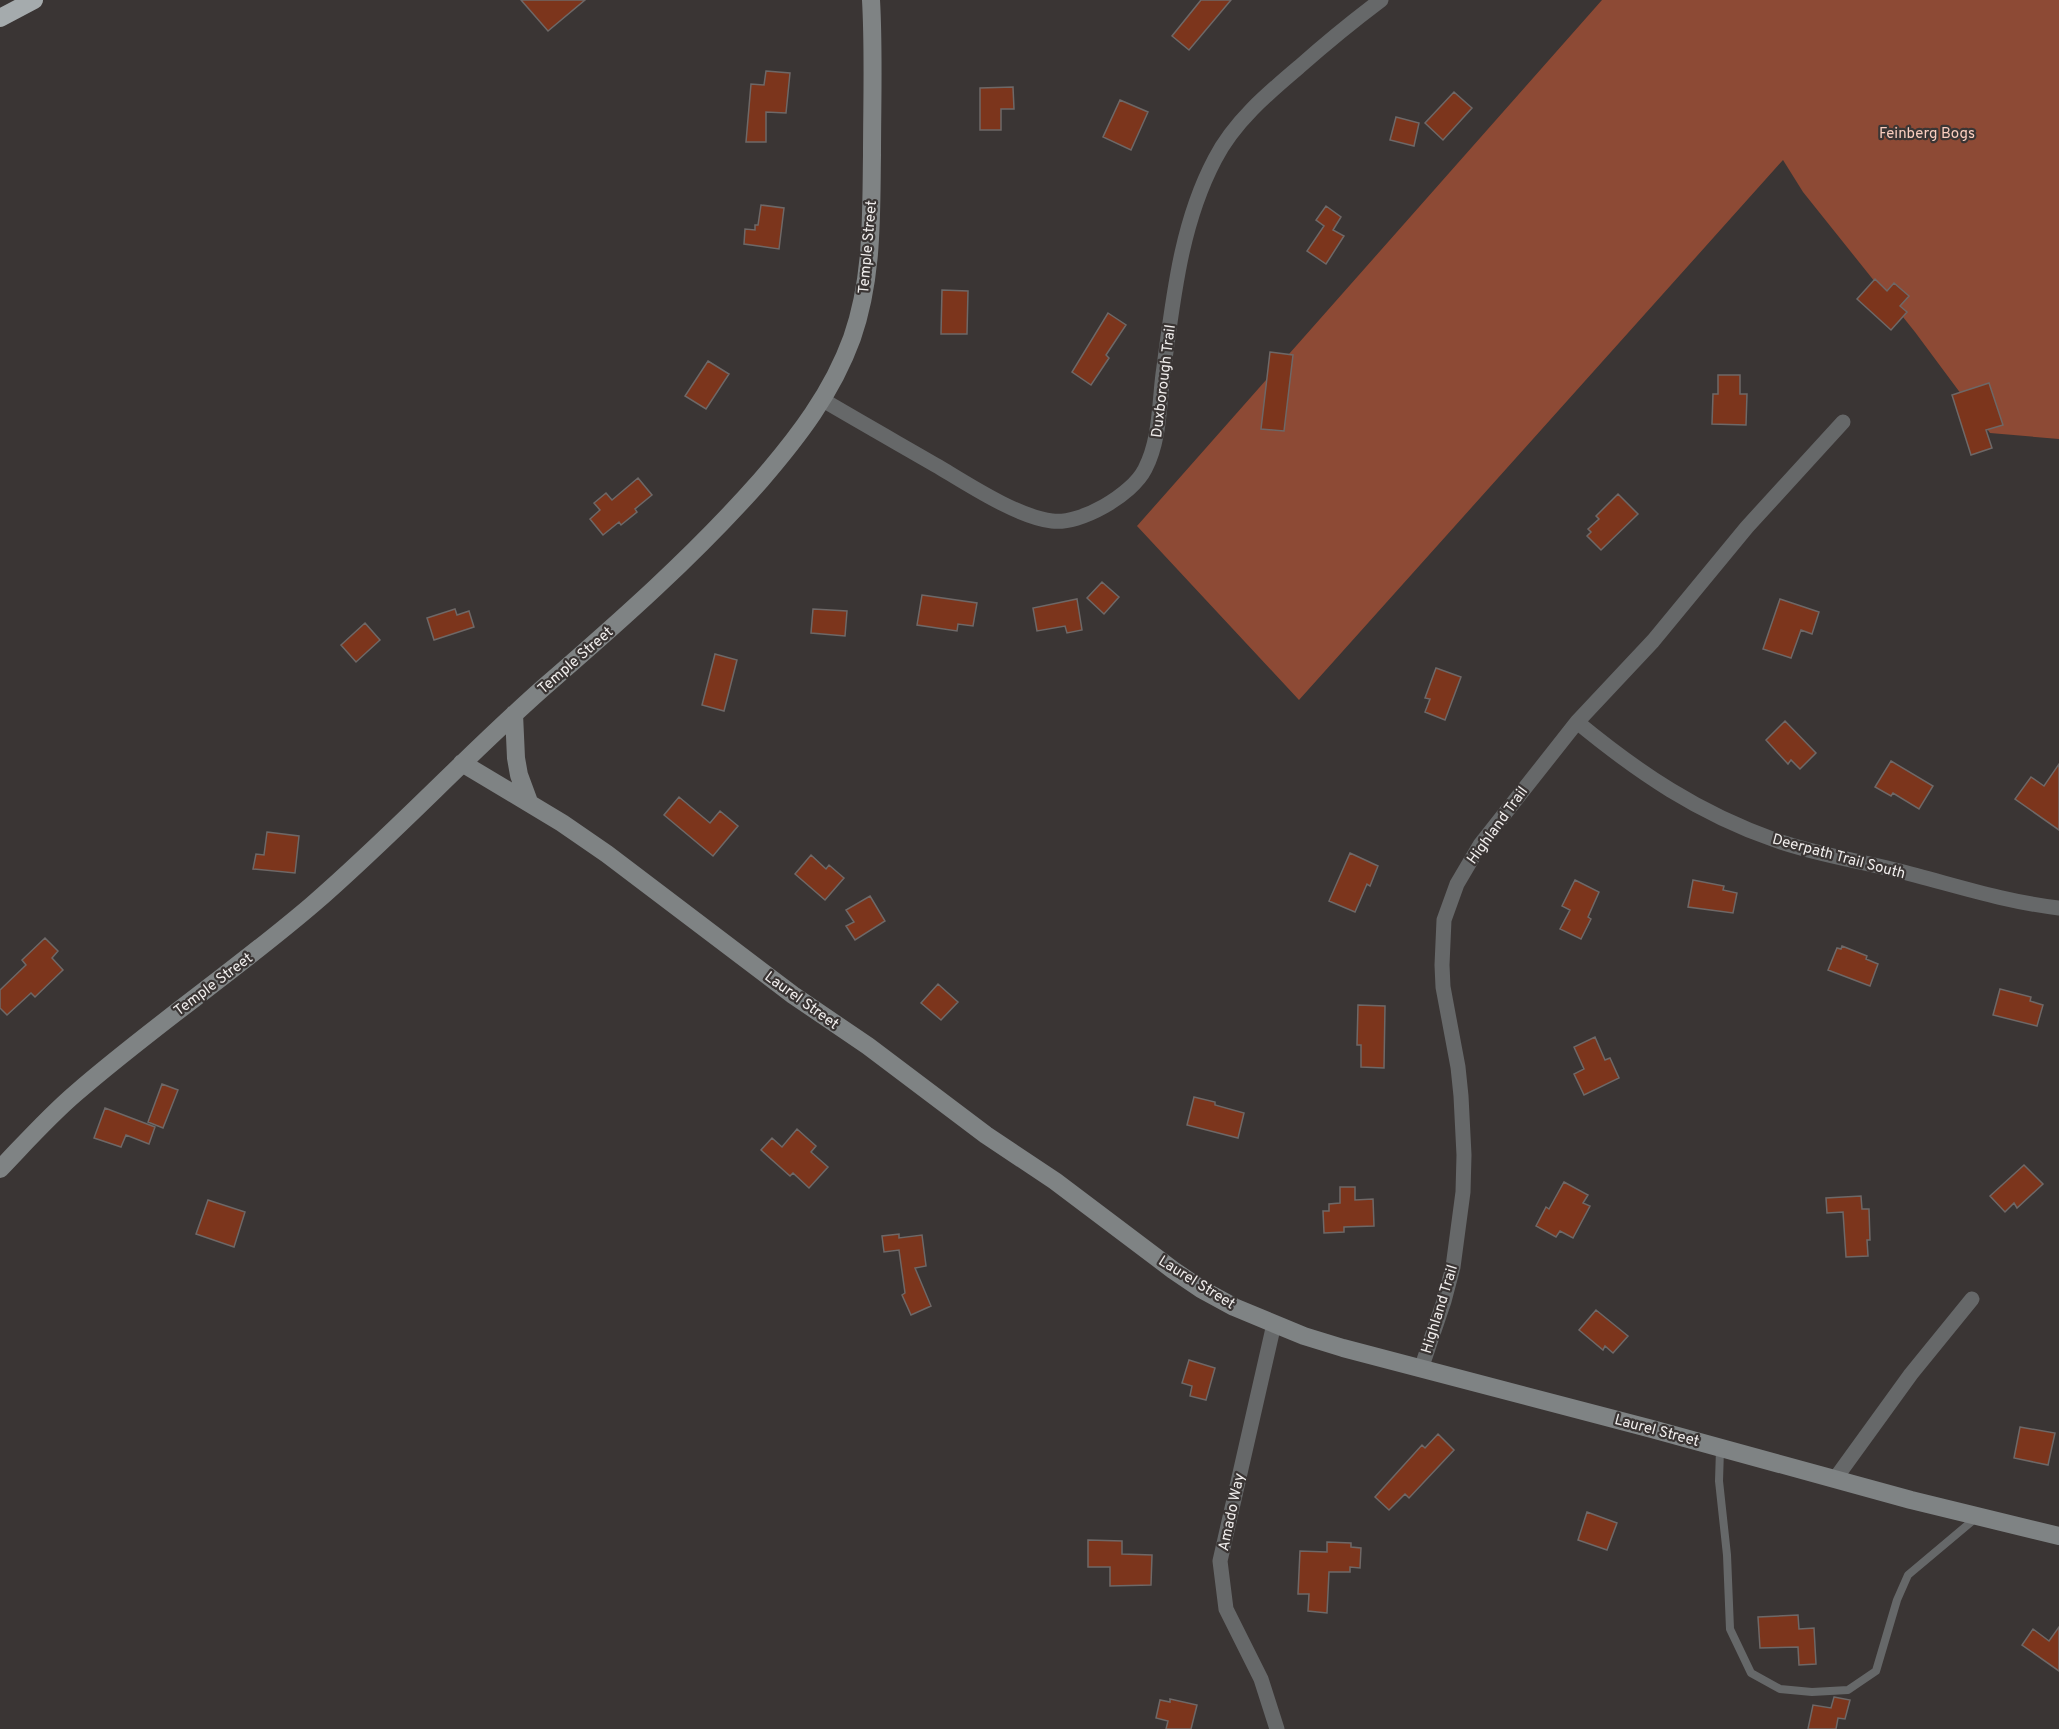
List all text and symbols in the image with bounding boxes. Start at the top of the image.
park label: Feinberg Bogs [1879,125,1975,144]
street label: Temple Street [855,200,882,295]
street label: Duxborough Trail [1148,323,1181,439]
street label: Temple Street [534,623,618,699]
street label: Highland Trail [1464,783,1533,869]
street label: Deerpath Trail South [1770,831,1907,884]
street label: Temple Street [171,949,257,1021]
street label: Laurel Street [760,968,842,1034]
street label: Laurel Street [1154,1252,1238,1314]
street label: Highland Trail [1418,1263,1463,1356]
street label: Laurel Street [1612,1411,1701,1452]
street label: Amado Way [1215,1472,1250,1553]

